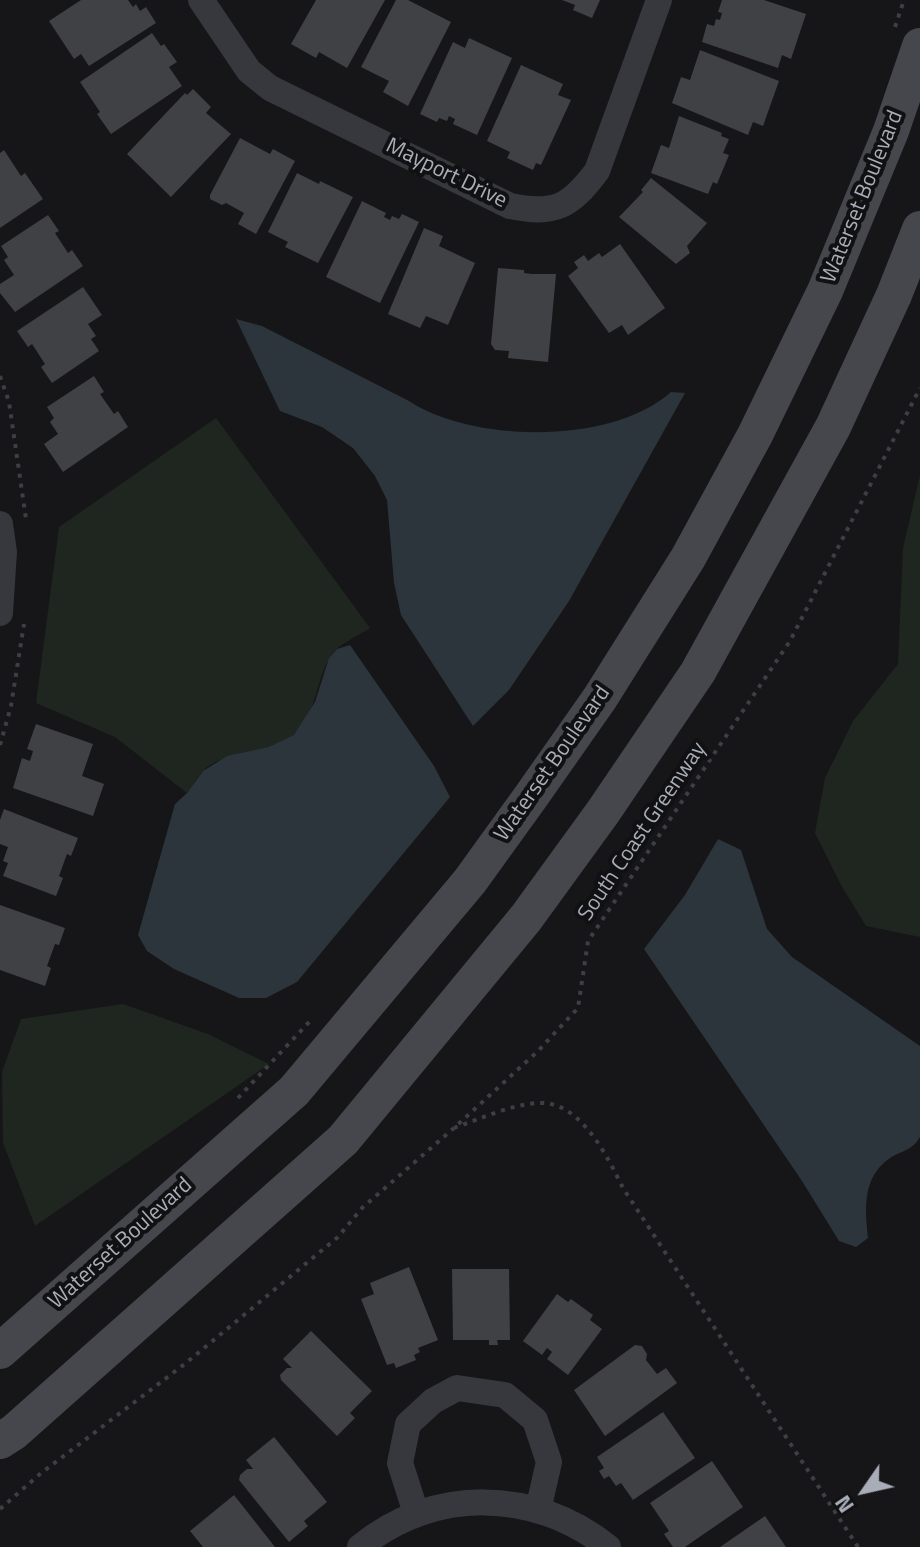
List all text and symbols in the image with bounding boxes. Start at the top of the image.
street label: Waterset Boulevard [816,107,910,287]
street label: Mayport Drive [381,133,511,215]
street label: Waterset Boulevard [489,681,617,847]
street label: South Coast Greenway [573,738,713,926]
street label: Waterset Boulevard [44,1173,198,1315]
north arrow [824,1451,904,1531]
text: N [826,1489,862,1520]

